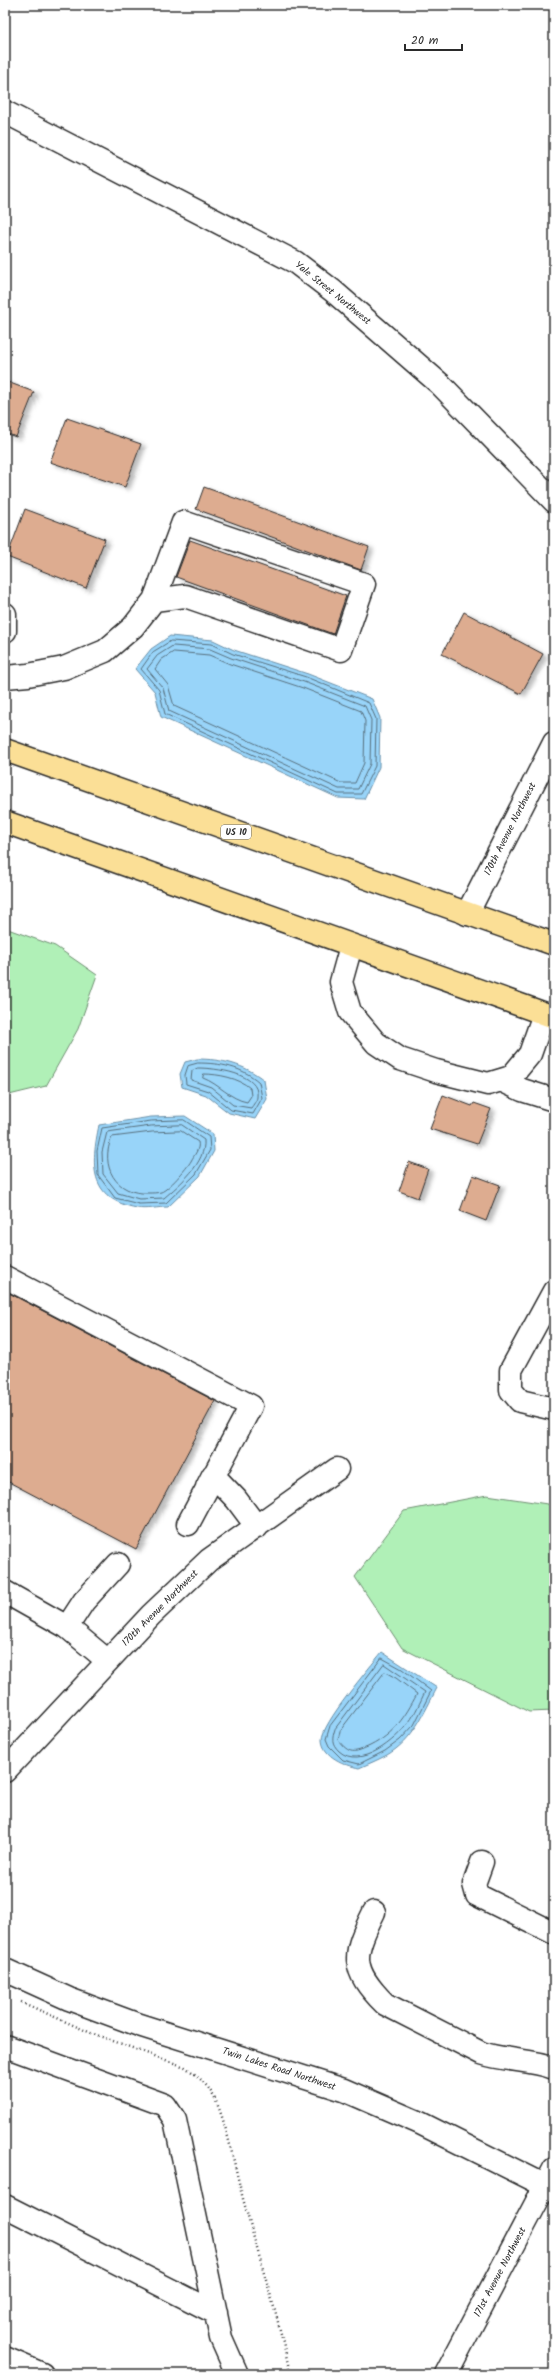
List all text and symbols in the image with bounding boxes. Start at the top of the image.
scale bar [405,26,462,52]
text: 20 m [411,31,439,50]
street label: Yale Street Northwest [291,257,375,329]
street label: 170th Avenue Northwest [480,780,540,878]
road number: US 10 [221,825,251,839]
street label: 170th Avenue Northwest [118,1566,202,1650]
street label: Twin Lakes Road Northwest [220,2043,338,2095]
street label: 171st Avenue Northwest [470,2224,531,2320]

